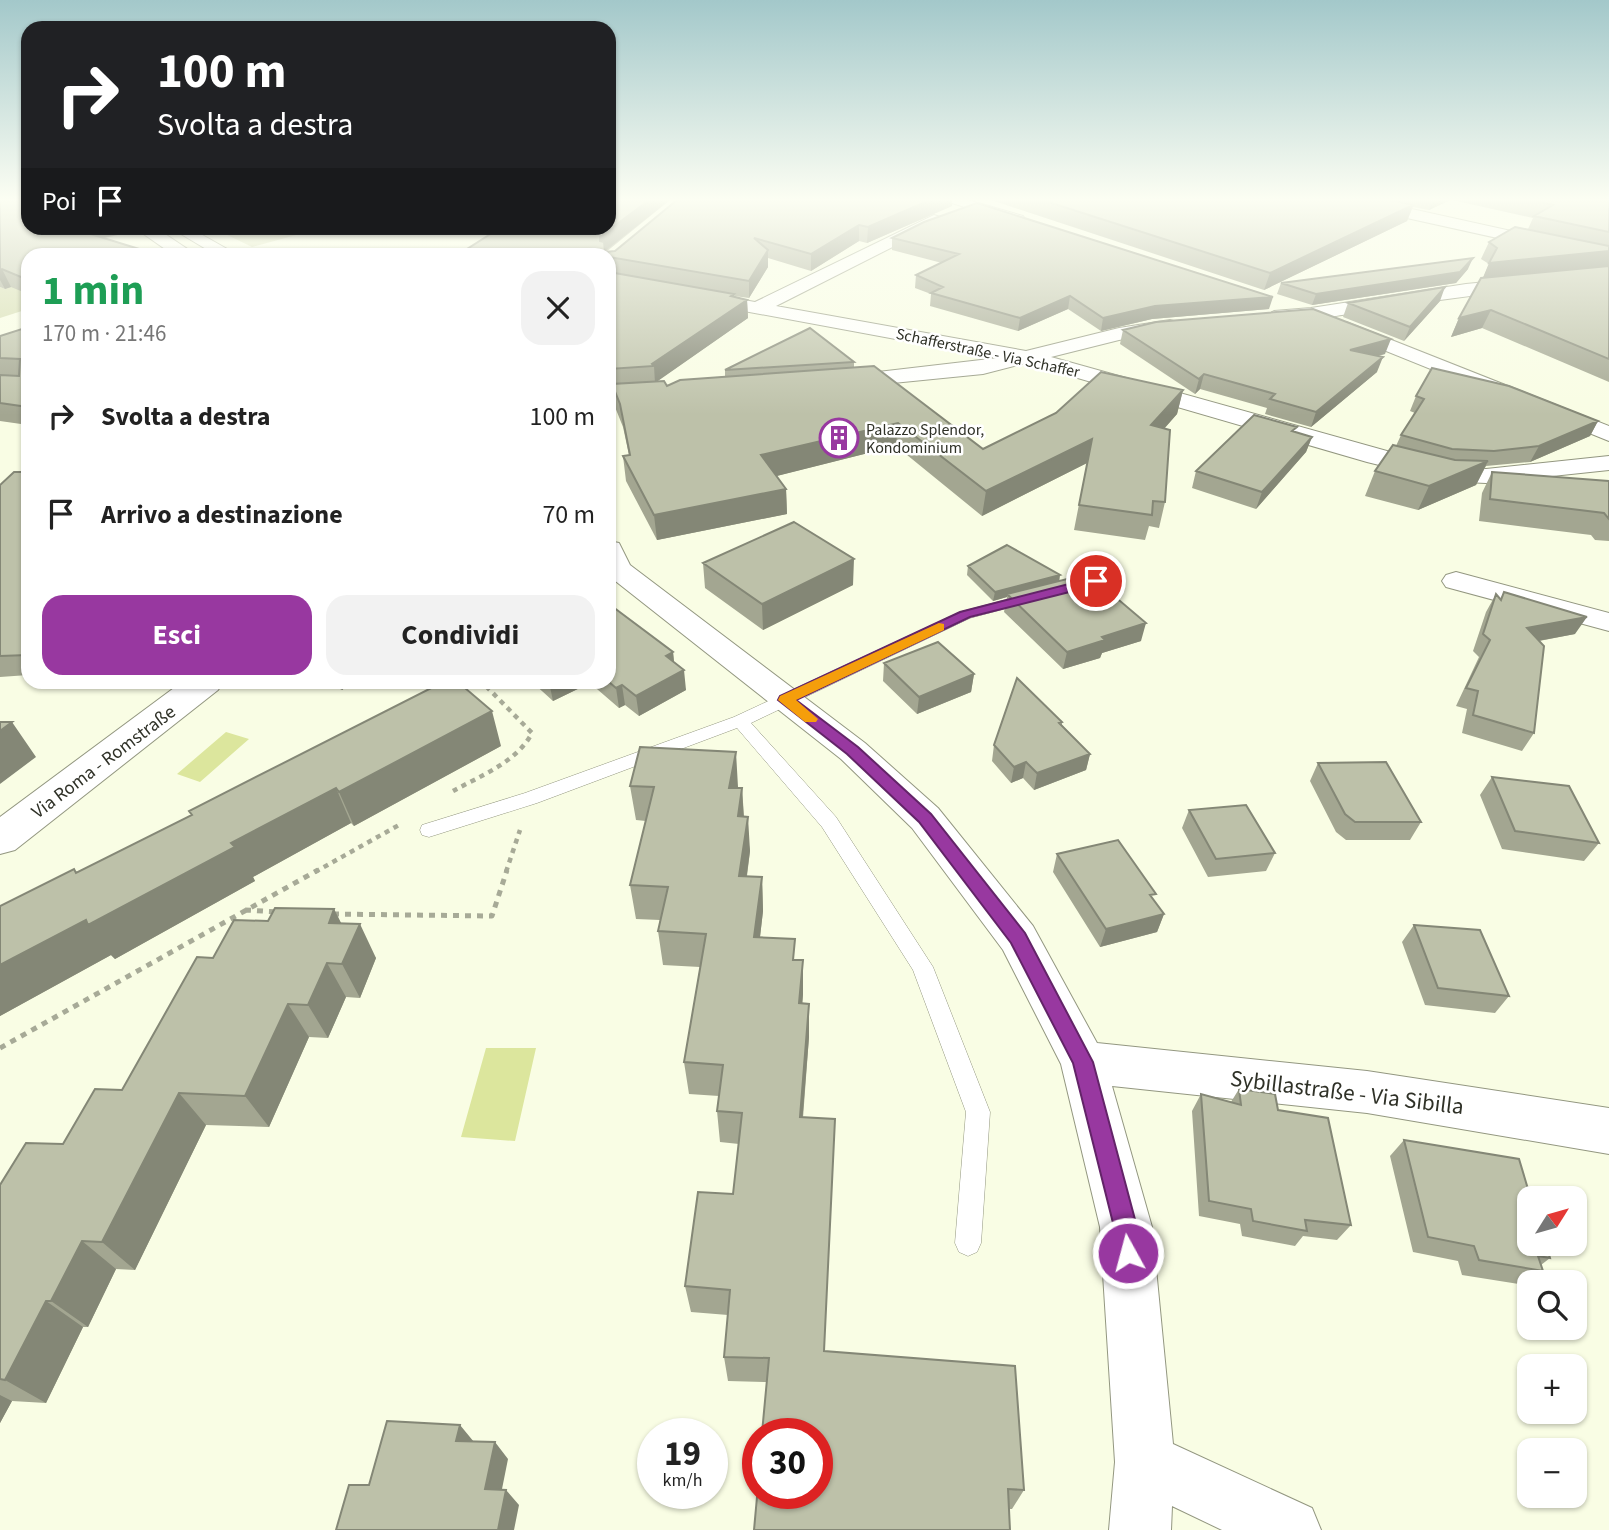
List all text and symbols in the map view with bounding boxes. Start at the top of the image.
text: 100 m [157,37,286,107]
icon: right [42,49,133,140]
text: Svolta a destra [157,102,353,148]
icon: arrive [91,182,129,220]
text: Poi [42,183,77,220]
text: 1 min [42,261,144,321]
button: close [521,271,595,345]
text: 170 m · 21:46 [42,317,166,350]
street label: Schafferstraße - Via Schaffer [894,323,1082,383]
icon: right [42,397,80,435]
text: Svolta a destra [101,398,271,435]
text: 100 m [529,398,595,435]
building icon: Palazzo Splendor, Kondominium [818,417,860,459]
place label: Palazzo Splendor, Kondominium [866,419,984,459]
icon: arrive [42,495,80,533]
text: Arrivo a destinazione [101,496,343,533]
text: 70 m [542,496,595,533]
pin [1066,551,1126,611]
icon: arrive [1077,562,1115,600]
button: Esci [42,595,312,675]
button: Condividi [326,595,595,675]
street label: Via Roma - Romstraße [26,699,182,825]
street label: Sybillastraße - Via Sibilla [1228,1062,1466,1123]
north arrow [1517,1186,1587,1256]
map controls [1517,1186,1587,1508]
position arrow [1091,1216,1165,1290]
button: search [1517,1270,1587,1340]
button: + [1517,1354,1587,1424]
speed limit sign: 30 [742,1418,833,1509]
text: 19 [664,1429,701,1479]
button: − [1517,1438,1587,1508]
text: km/h [663,1468,702,1493]

